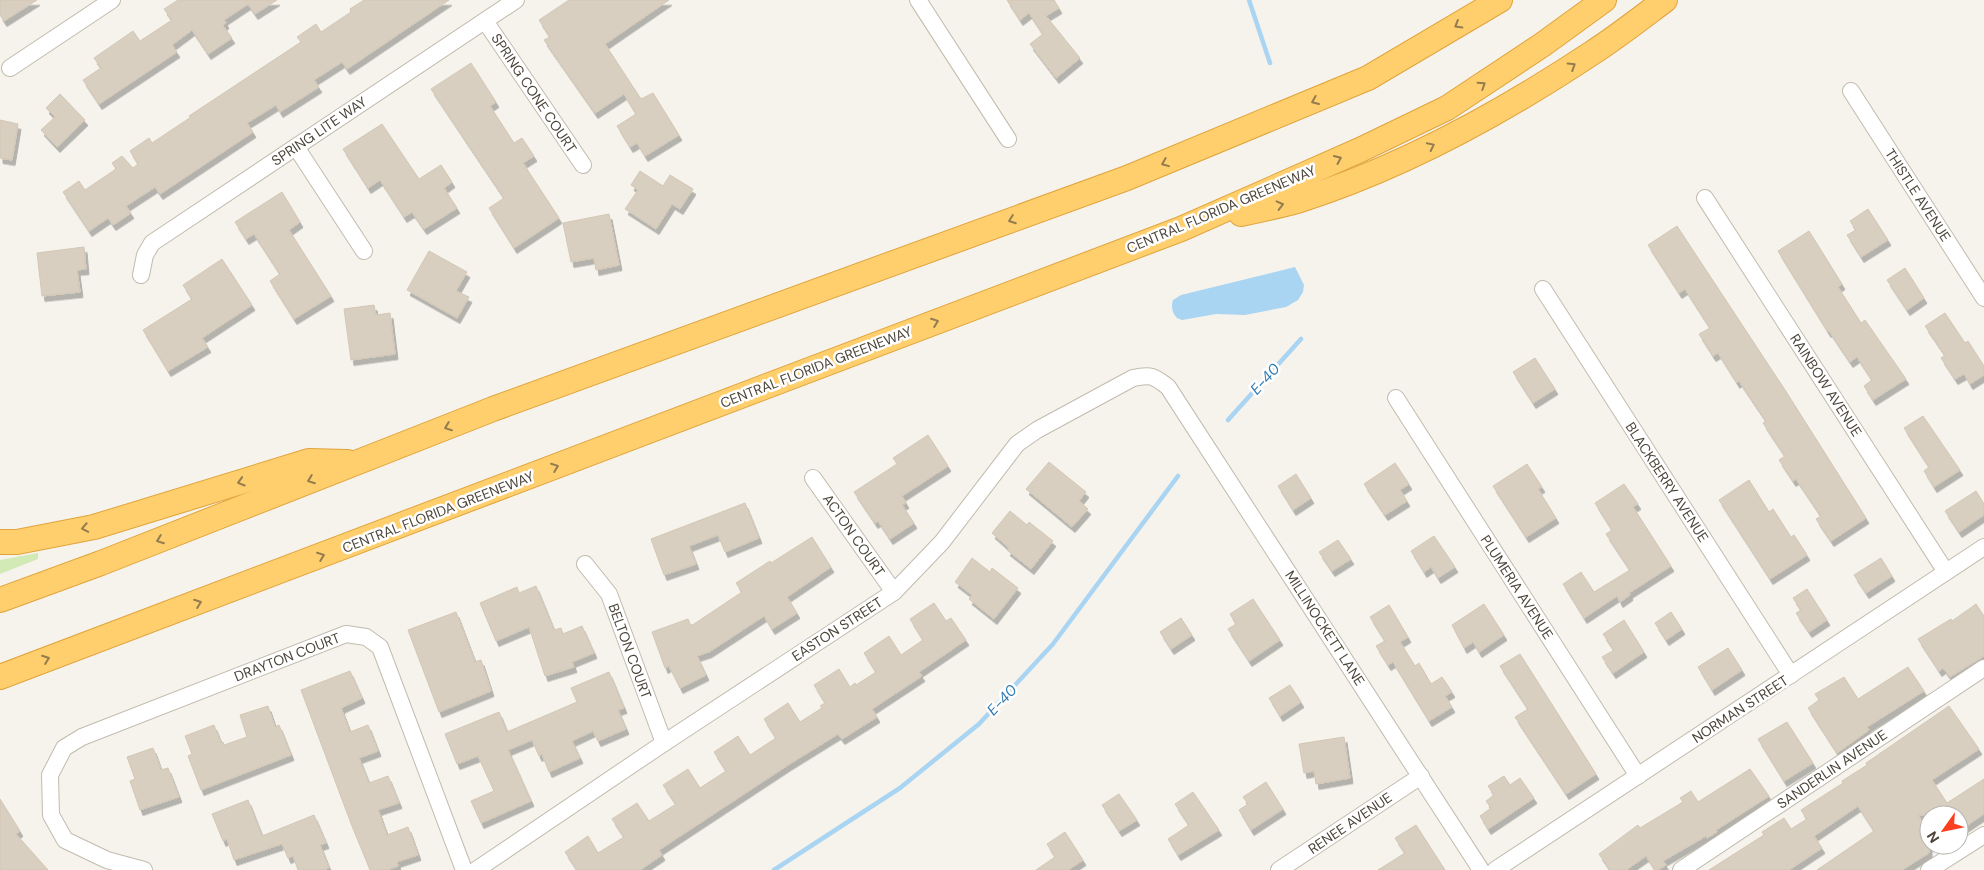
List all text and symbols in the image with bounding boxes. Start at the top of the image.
one-way arrow [1454,18,1463,28]
street label: SPRING CONE COURT [487,30,581,156]
one-way arrow [1566,62,1575,72]
one-way arrow [1476,82,1486,91]
street label: SPRING LITE WAY [268,93,370,169]
one-way arrow [1311,95,1320,105]
one-way arrow [1426,142,1435,152]
street label: THISTLE AVENUE [1881,145,1955,245]
one-way arrow [1333,155,1342,166]
one-way arrow [1161,157,1170,167]
street label: CENTRAL FLORIDA GREENEWAY [1124,161,1318,257]
one-way arrow [1275,200,1284,211]
one-way arrow [1009,214,1017,224]
one-way arrow [931,318,939,328]
street label: CENTRAL FLORIDA GREENEWAY [718,322,914,412]
street label: RAINBOW AVENUE [1786,330,1866,440]
water label: E-40 [1246,359,1284,399]
street label: BLACKBERRY AVENUE [1622,419,1712,545]
one-way arrow [444,421,453,431]
one-way arrow [550,463,559,473]
street label: CENTRAL FLORIDA GREENEWAY [340,467,536,557]
one-way arrow [307,474,316,485]
one-way arrow [237,476,246,486]
street label: ACTON COURT [819,490,889,580]
one-way arrow [81,523,90,533]
street label: PLUMERIA AVENUE [1477,532,1557,643]
one-way arrow [156,534,165,544]
one-way arrow [316,552,325,562]
street label: MILLINOCKETT LANE [1281,567,1369,689]
street label: EASTON STREET [788,593,886,665]
one-way arrow [193,598,202,609]
street label: BELTON COURT [604,601,656,701]
street label: DRAYTON COURT [231,628,343,685]
one-way arrow [41,655,49,665]
street label: NORMAN STREET [1689,671,1792,747]
water label: E-40 [983,680,1021,720]
street label: SANDERLIN AVENUE [1774,725,1891,813]
street label: RENEE AVENUE [1305,788,1395,858]
north arrow [1919,805,1969,855]
text: N [1923,828,1943,846]

